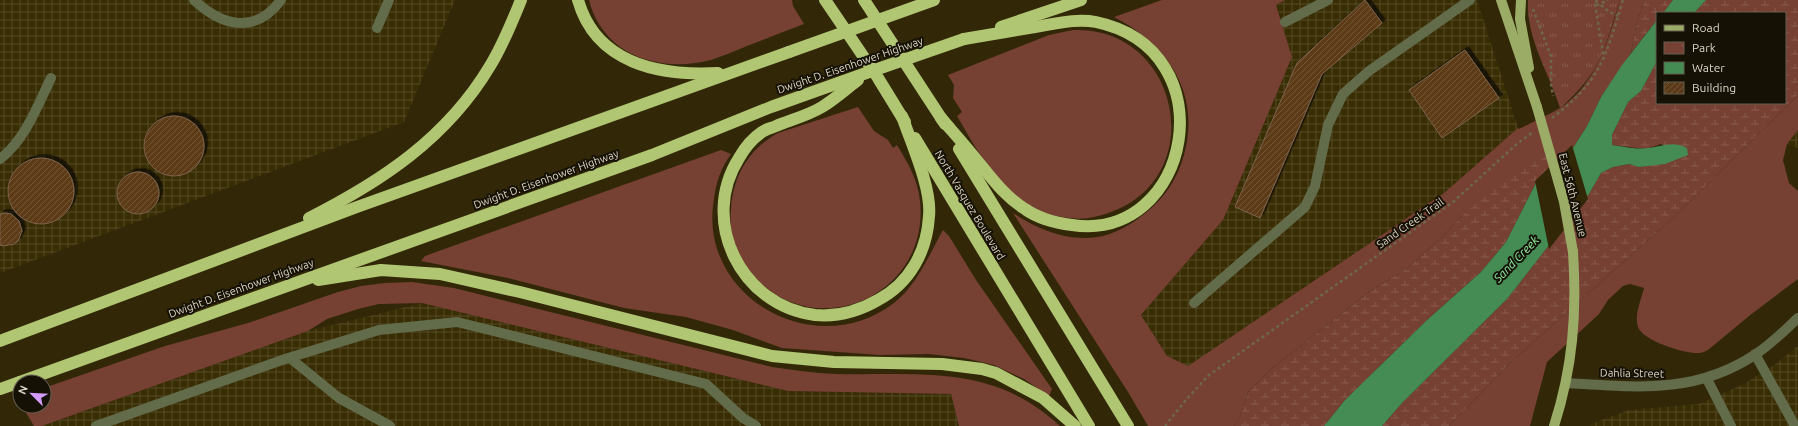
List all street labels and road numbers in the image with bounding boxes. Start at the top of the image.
street label: Dwight D. Eisenhower Highway [775,34,925,96]
street label: Dwight D. Eisenhower Highway [472,147,621,211]
street label: North Vasquez Boulevard [933,148,1007,262]
street label: East 56th Avenue [1557,152,1589,238]
street label: Sand Creek Trail [1374,195,1446,251]
street label: Dwight D. Eisenhower Highway [167,256,316,320]
street label: Dahlia Street [1600,366,1665,380]

